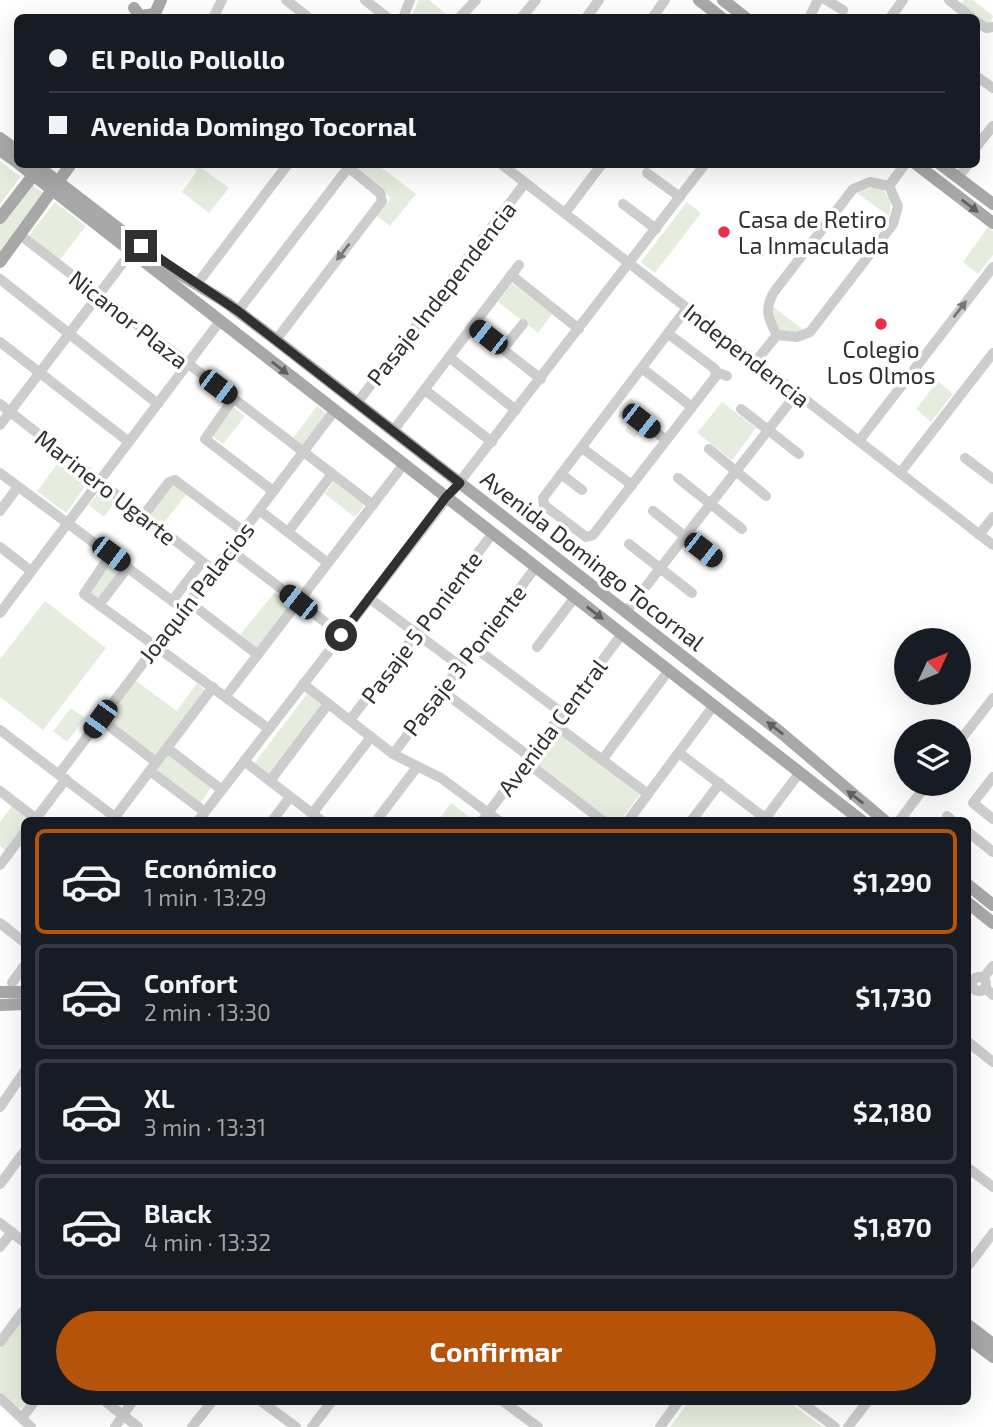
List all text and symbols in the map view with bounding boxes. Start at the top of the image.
text: El Pollo Pollollo [91,43,285,74]
text: Avenida Domingo Tocornal [91,110,416,141]
street label: Pasaje Independencia [360,195,522,391]
one-way arrow [961,198,979,212]
place label: Casa de Retiro La Inmaculada [738,205,889,259]
marker: Casa de Retiro La Inmaculada [716,224,732,240]
route end [125,230,157,262]
one-way arrow [335,243,350,261]
street label: Nicanor Plaza [64,264,194,374]
street label: Independencia [678,297,816,413]
one-way arrow [953,301,968,319]
car [465,316,512,358]
marker: Colegio Los Olmos [873,316,889,332]
place label: Colegio Los Olmos [827,335,935,389]
one-way arrow [271,360,289,374]
car [195,366,242,408]
car [618,400,665,442]
street label: Marinero Ugarte [30,423,182,551]
street label: Avenida Domingo Tocornal [476,464,711,656]
street label: Joaquín Palacios [132,516,260,668]
car [680,529,727,571]
car [88,533,135,575]
street label: Pasaje 5 Poniente [355,545,487,709]
street label: Pasaje 3 Poniente [396,579,532,741]
car [275,581,322,623]
one-way arrow [586,605,604,619]
route start [325,619,357,651]
north arrow [894,628,971,705]
map controls [894,628,971,796]
street label: Avenida Central [491,653,613,801]
car [80,696,121,742]
button: layers [894,719,971,796]
one-way arrow [766,722,784,736]
one-way arrow [847,790,865,805]
icon: car [60,850,123,913]
text: Económico [144,852,277,883]
text: $1,290 [853,866,932,897]
text: 1 min · 13:29 [144,883,267,911]
icon: car [60,965,123,1028]
text: Confort [144,967,238,998]
text: $1,730 [855,981,932,1012]
text: 2 min · 13:30 [144,998,271,1026]
icon: car [60,1080,123,1143]
text: XL [144,1082,175,1113]
text: $2,180 [853,1096,932,1127]
text: 3 min · 13:31 [144,1113,266,1141]
icon: car [60,1195,123,1258]
text: Black [144,1197,212,1228]
text: $1,870 [853,1211,932,1242]
text: 4 min · 13:32 [144,1228,271,1256]
button: Confirmar [56,1311,936,1391]

